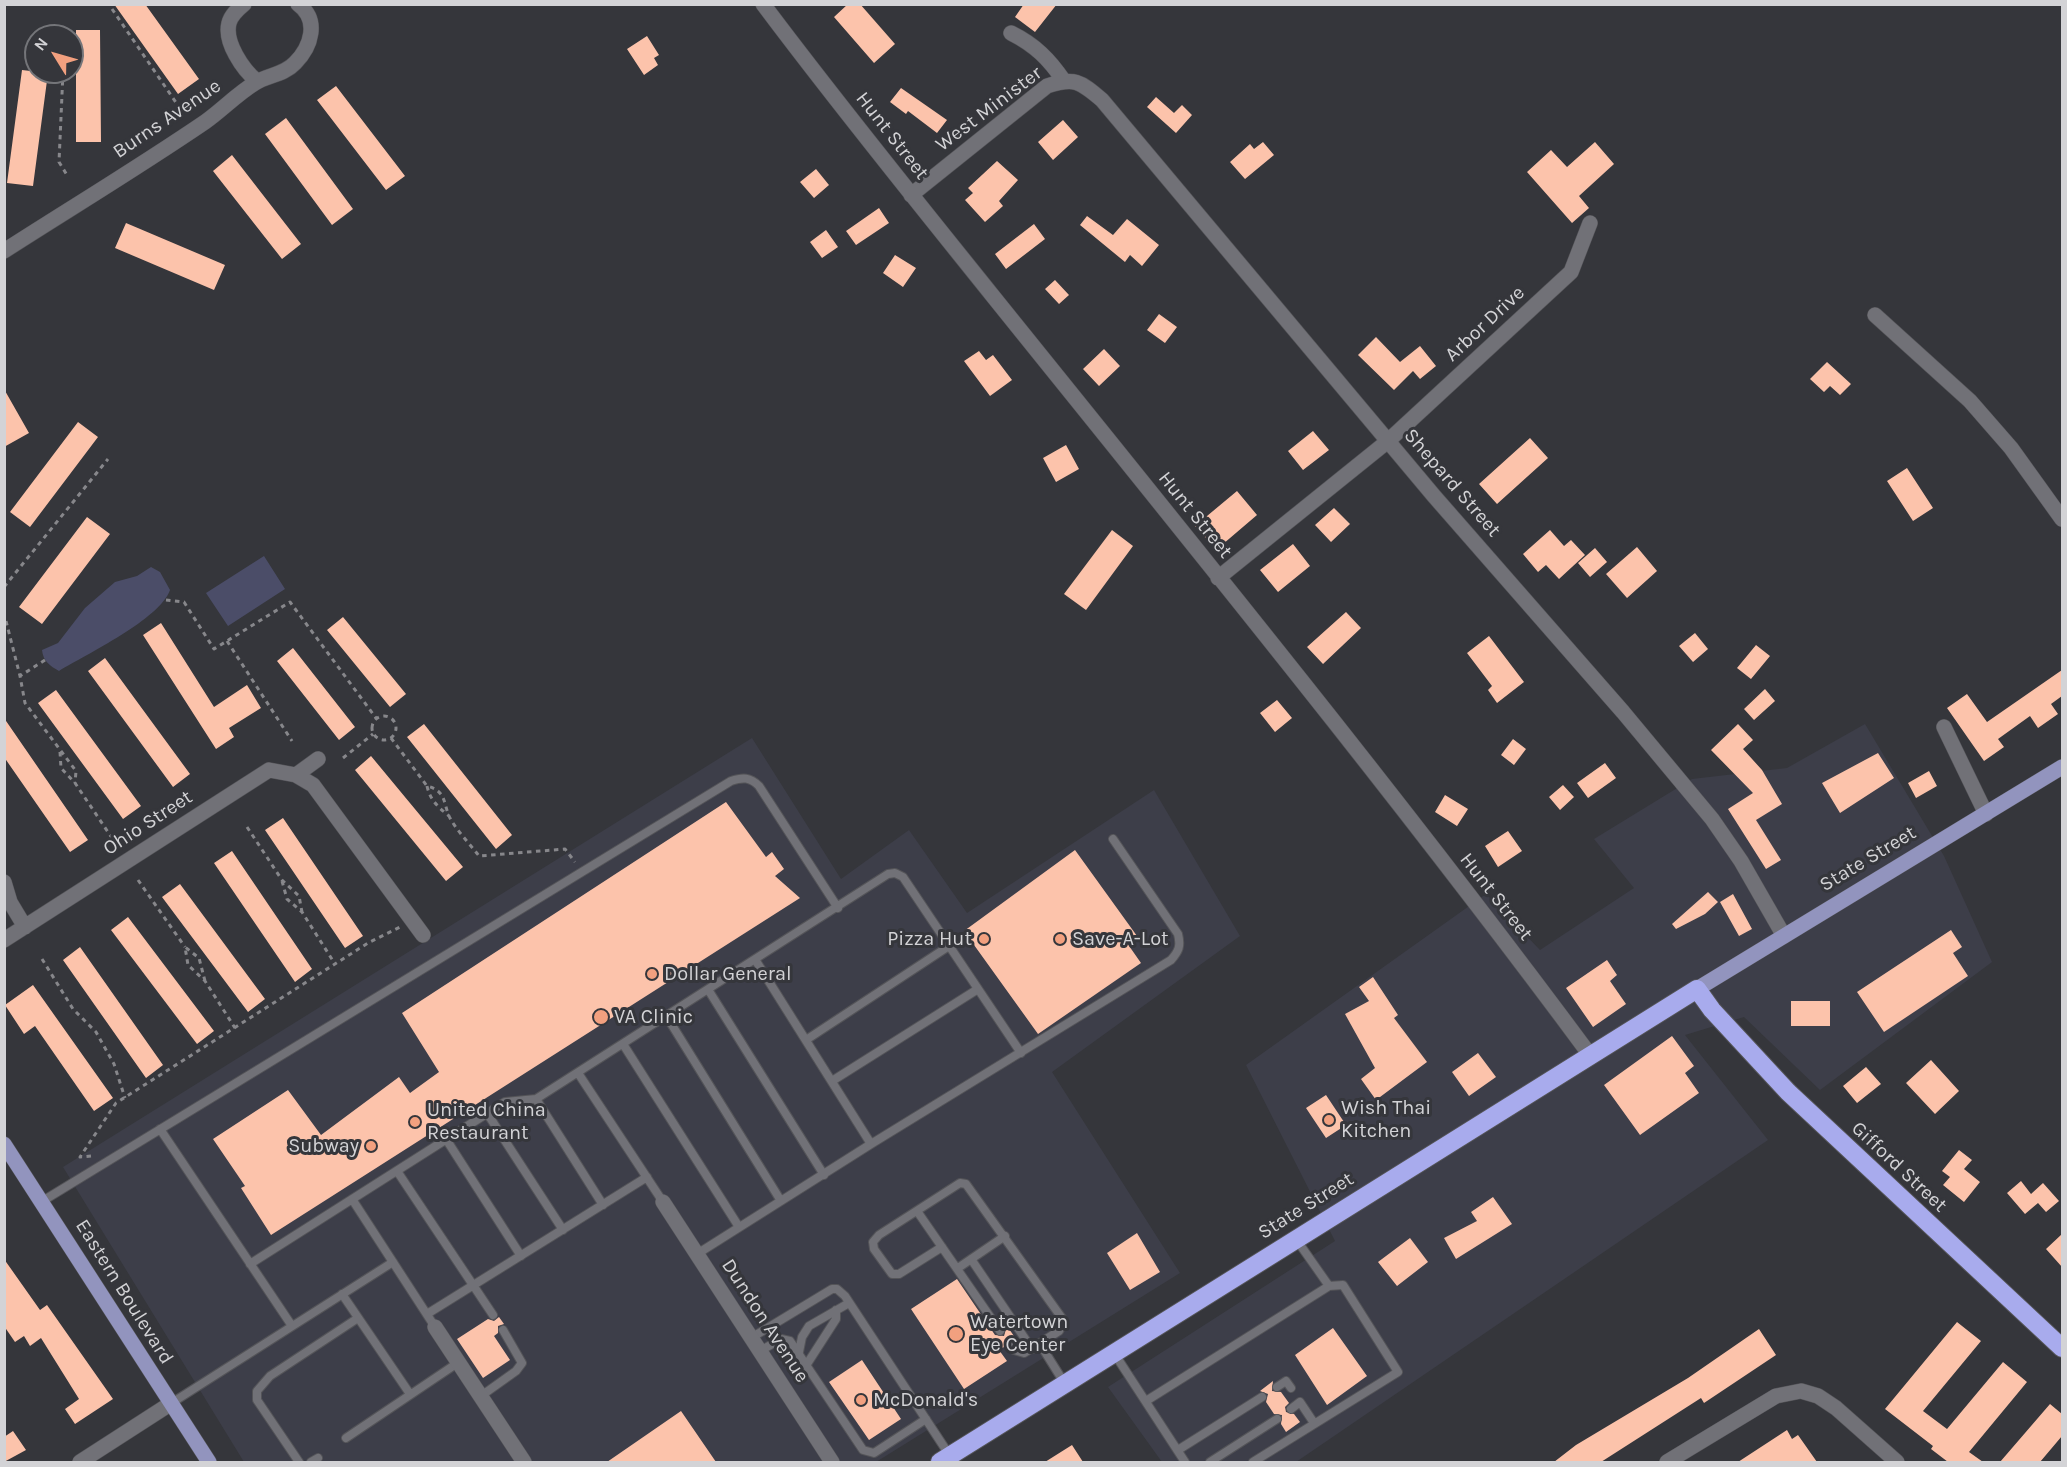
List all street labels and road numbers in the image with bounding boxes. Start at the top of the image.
street label: West Minister [931,61,1047,157]
street label: Burns Avenue [109,74,225,164]
street label: Hunt Street [850,87,934,185]
street label: Arbor Drive [1440,281,1530,367]
street label: Shepard Street [1398,424,1506,542]
street label: Hunt Street [1153,467,1237,563]
street label: Ohio Street [99,785,197,861]
street label: State Street [1816,821,1920,897]
street label: Hunt Street [1454,848,1538,946]
street label: Gifford Street [1846,1117,1952,1217]
street label: State Street [1254,1167,1358,1245]
street label: Eastern Boulevard [70,1215,178,1369]
street label: Dundon Avenue [716,1255,814,1387]

